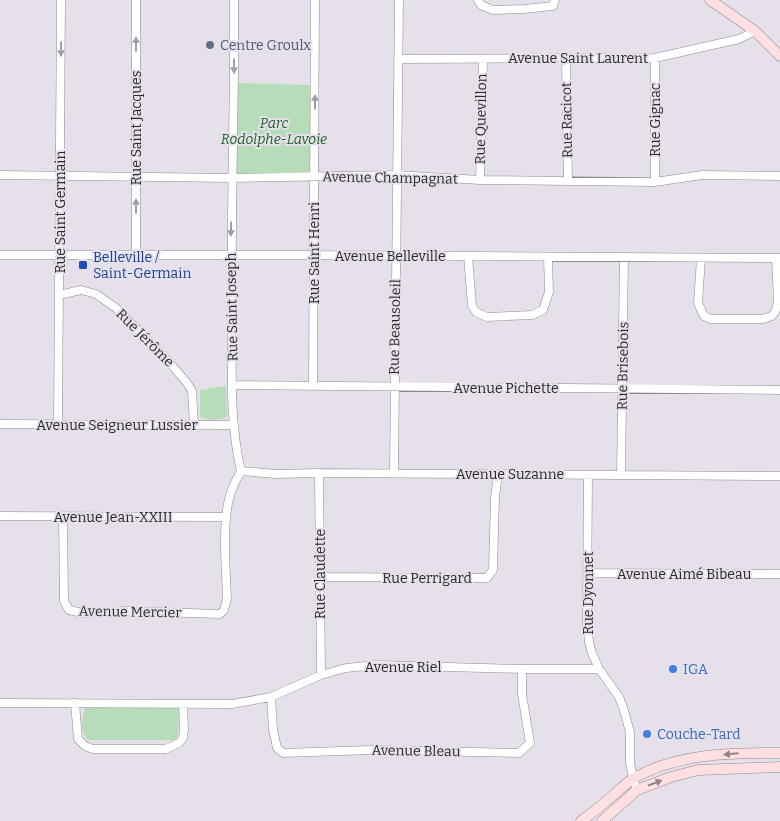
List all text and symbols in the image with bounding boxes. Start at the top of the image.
one-way arrow [132,36,140,52]
place label: Centre Groulx [220,37,311,54]
marker: Centre Groulx [204,39,216,51]
one-way arrow [57,41,65,57]
street label: Avenue Saint Laurent [508,50,648,67]
one-way arrow [230,58,238,74]
street label: Rue Saint Jacques [128,71,145,185]
street label: Rue Quevillon [472,73,490,165]
street label: Rue Racicot [558,82,576,158]
street label: Rue Gignac [647,83,664,157]
one-way arrow [310,93,318,109]
park label: Parc Rodolphe-Lavoie [221,115,327,148]
street label: Rue Saint Germain [52,150,69,273]
street label: Avenue Champagnat [322,168,458,188]
one-way arrow [132,198,140,214]
street label: Rue Saint Henri [306,202,323,304]
one-way arrow [227,221,235,237]
street label: Avenue Belleville [334,248,446,265]
place label: Belleville / Saint-Germain [93,249,191,282]
street label: Rue Saint Joseph [223,252,241,361]
marker: Belleville / Saint-Germain [77,259,89,271]
street label: Rue Beausoleil [386,279,404,375]
street label: Rue Jérôme [112,305,178,371]
street label: Rue Brisebois [614,322,632,410]
street label: Avenue Pichette [453,380,559,397]
street label: Avenue Seigneur Lussier [36,417,198,434]
street label: Avenue Suzanne [456,466,564,483]
street label: Avenue Jean-XXIII [53,509,173,526]
street label: Rue Claudette [312,529,329,619]
street label: Rue Dyonnet [580,551,597,635]
street label: Avenue Aimé Bibeau [617,566,752,583]
street label: Rue Perrigard [382,570,472,587]
street label: Avenue Mercier [78,603,182,621]
street label: Avenue Riel [365,659,441,676]
place label: IGA [683,661,708,678]
marker: IGA [667,663,679,675]
place label: Couche-Tard [657,726,740,743]
marker: Couche-Tard [641,728,653,740]
street label: Avenue Bleau [371,742,461,760]
one-way arrow [723,751,739,759]
one-way arrow [648,779,663,787]

